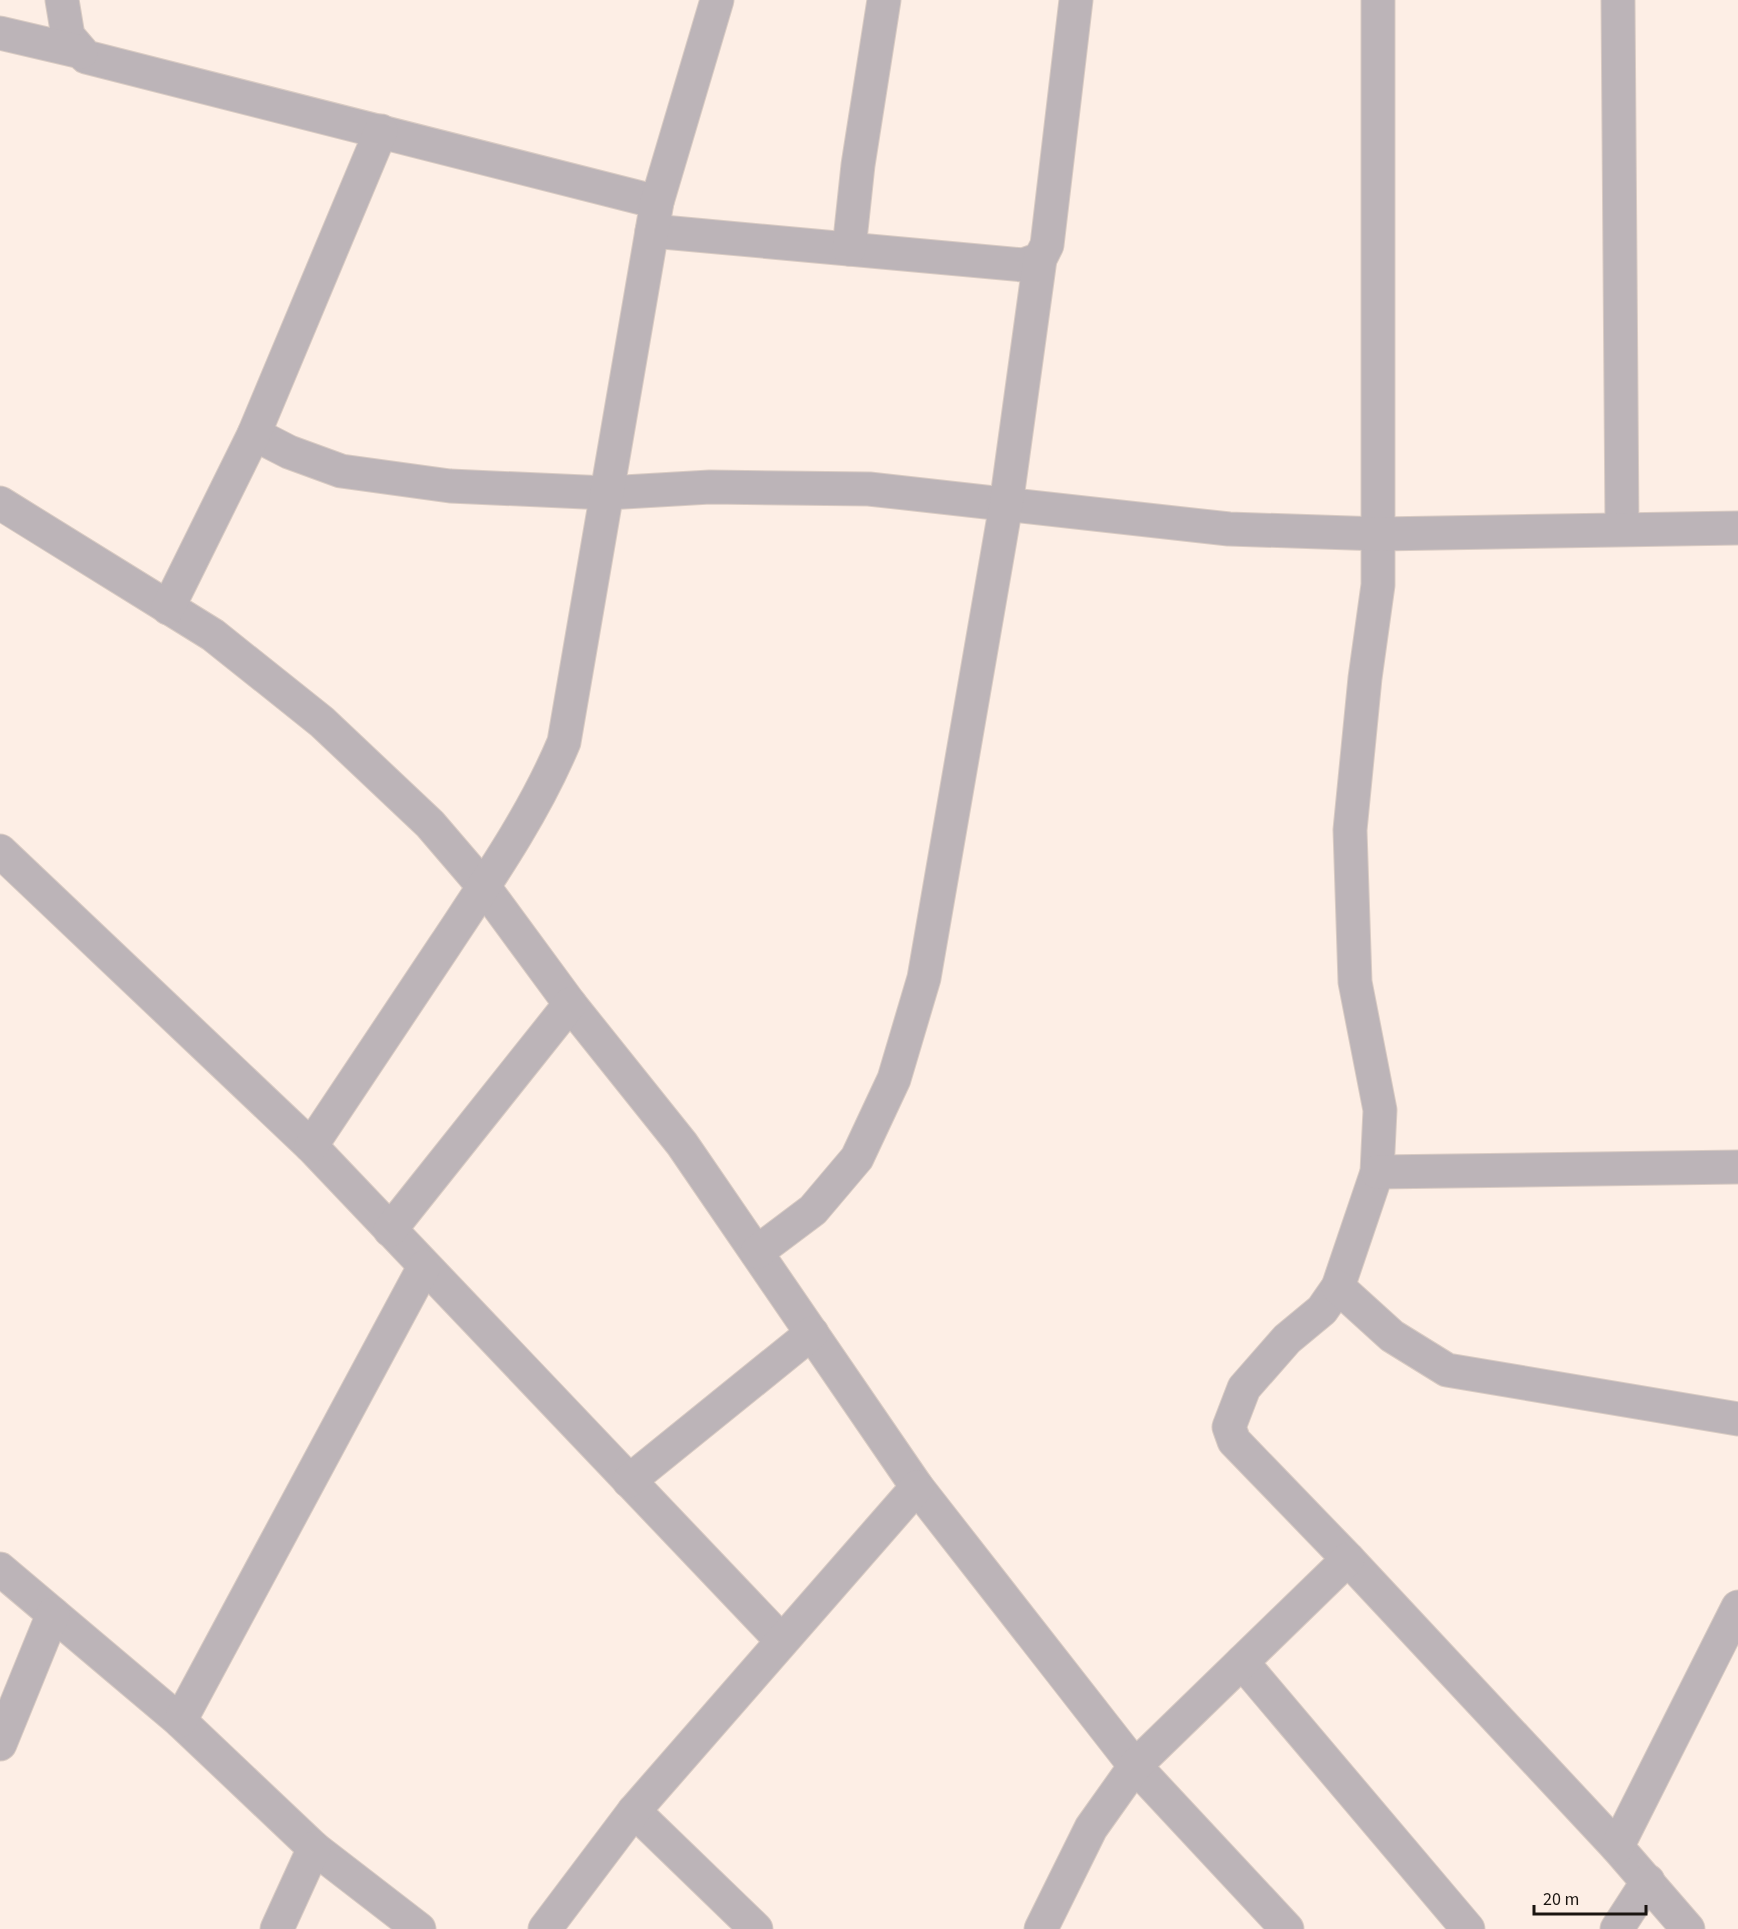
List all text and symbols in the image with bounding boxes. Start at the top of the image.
scale bar [1534,1878,1646,1916]
text: 20 m [1543,1887,1579,1912]

